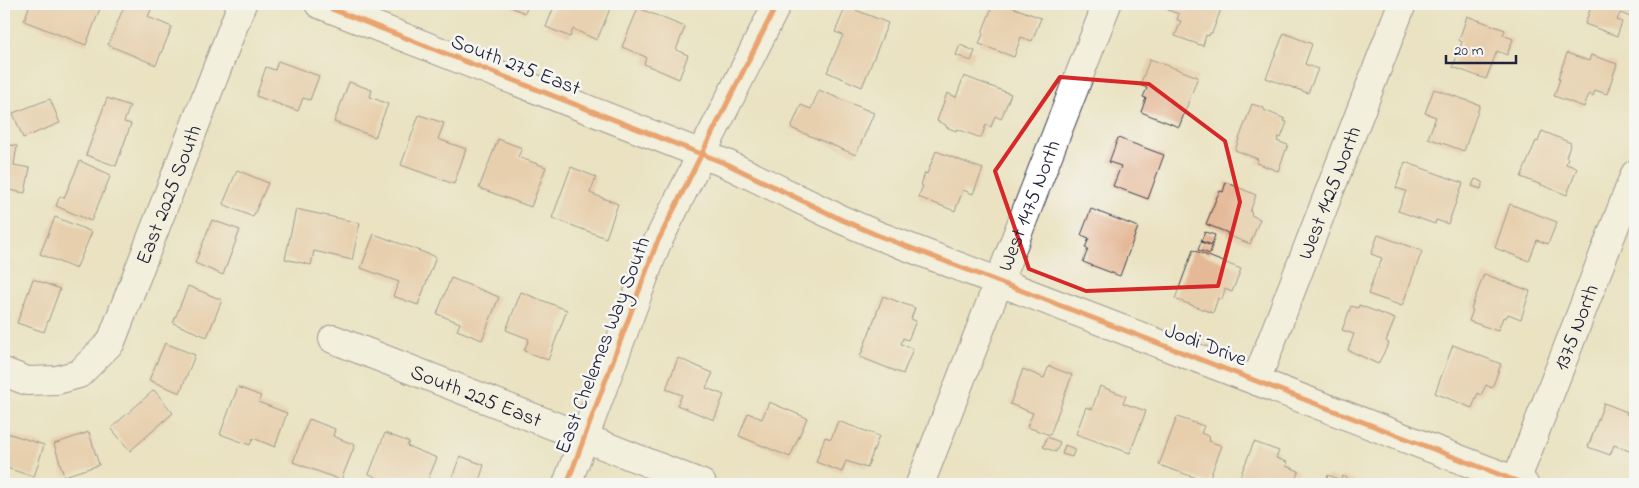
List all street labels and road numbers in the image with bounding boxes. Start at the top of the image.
street label: South 275 East [446,27,585,104]
street label: East 2025 South [129,121,211,269]
street label: West 1425 North [1291,122,1370,264]
street label: West 1475 North [991,136,1070,276]
street label: East Chelemes Way South [549,233,661,459]
street label: 1375 North [1547,281,1608,375]
street label: Jodi Drive [1160,316,1251,375]
street label: South 225 East [406,358,546,436]

